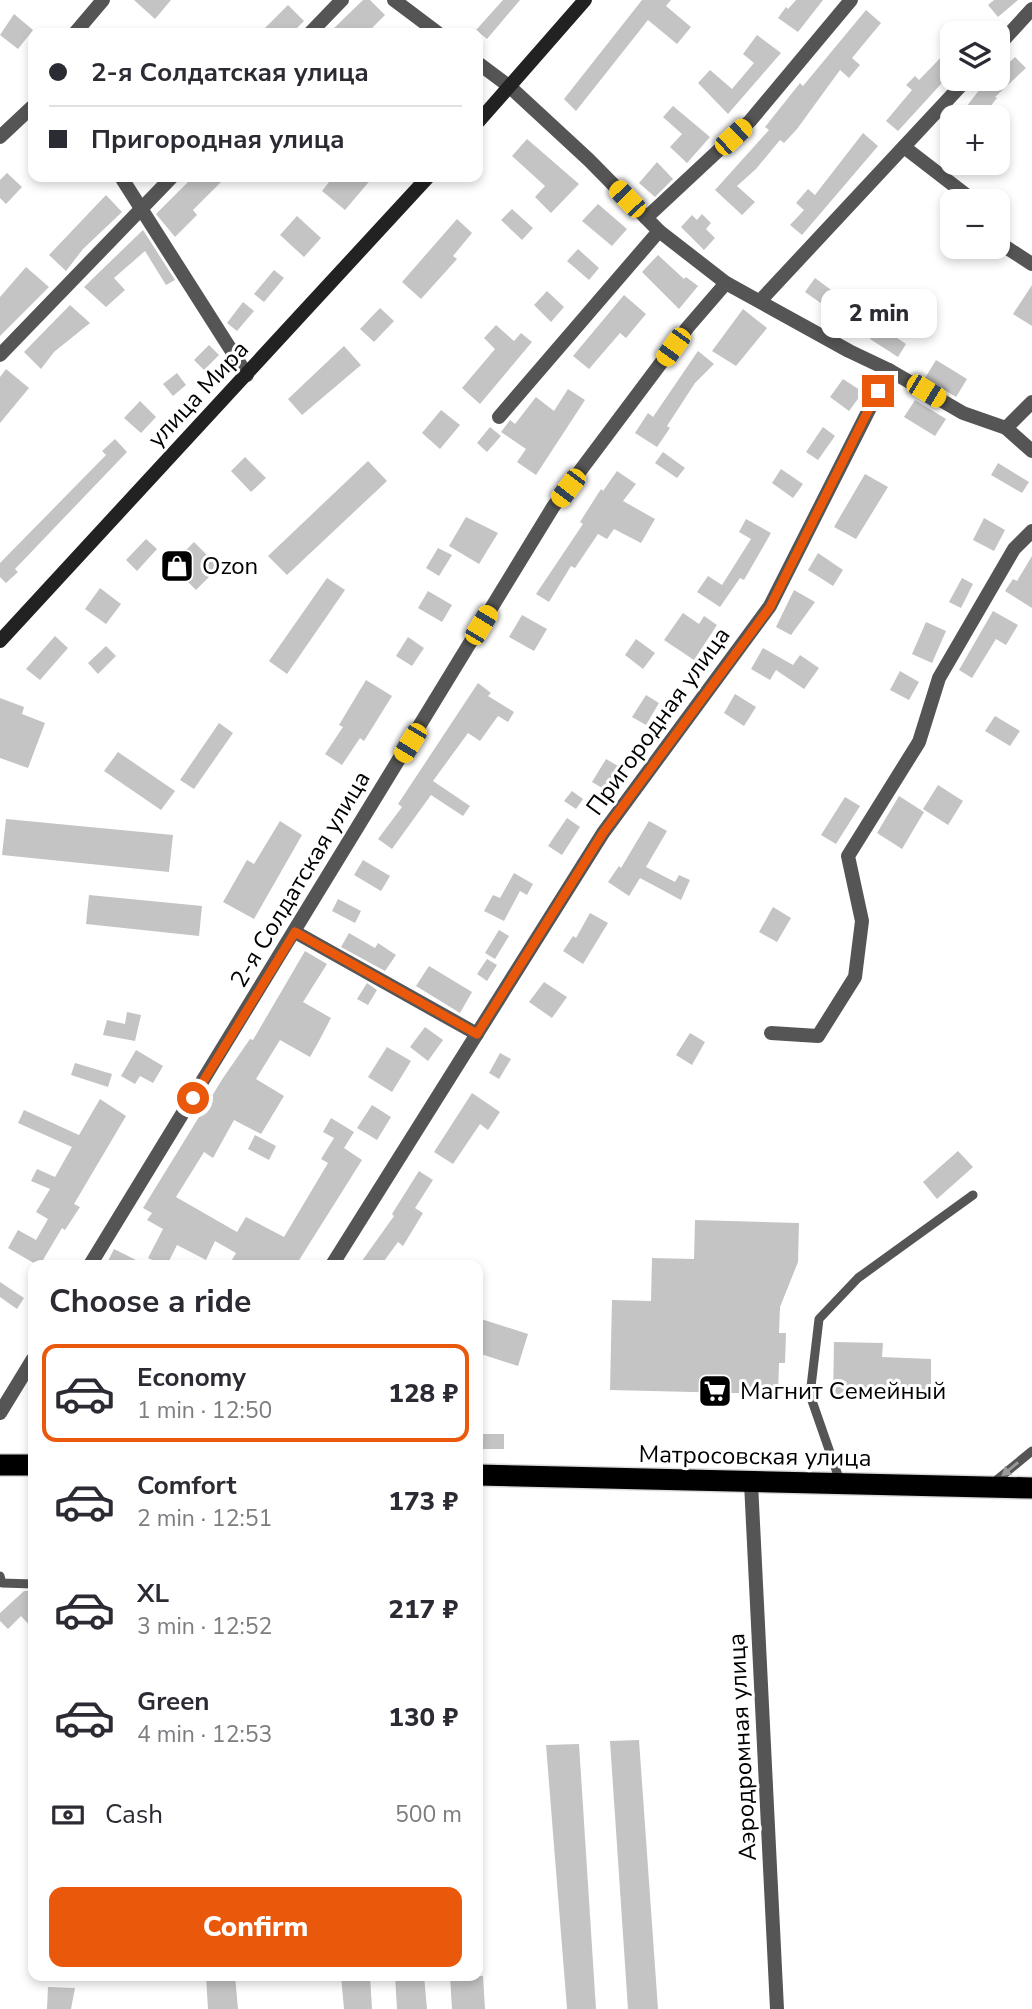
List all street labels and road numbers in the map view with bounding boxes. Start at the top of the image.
street label: улица Мира [140,334,256,454]
street label: Пригородная улица [579,620,737,822]
street label: 2-я Солдатская улица [223,765,377,993]
street label: Матросовская улица [638,1438,872,1474]
street label: Аэродромная улица [720,1632,764,1862]

